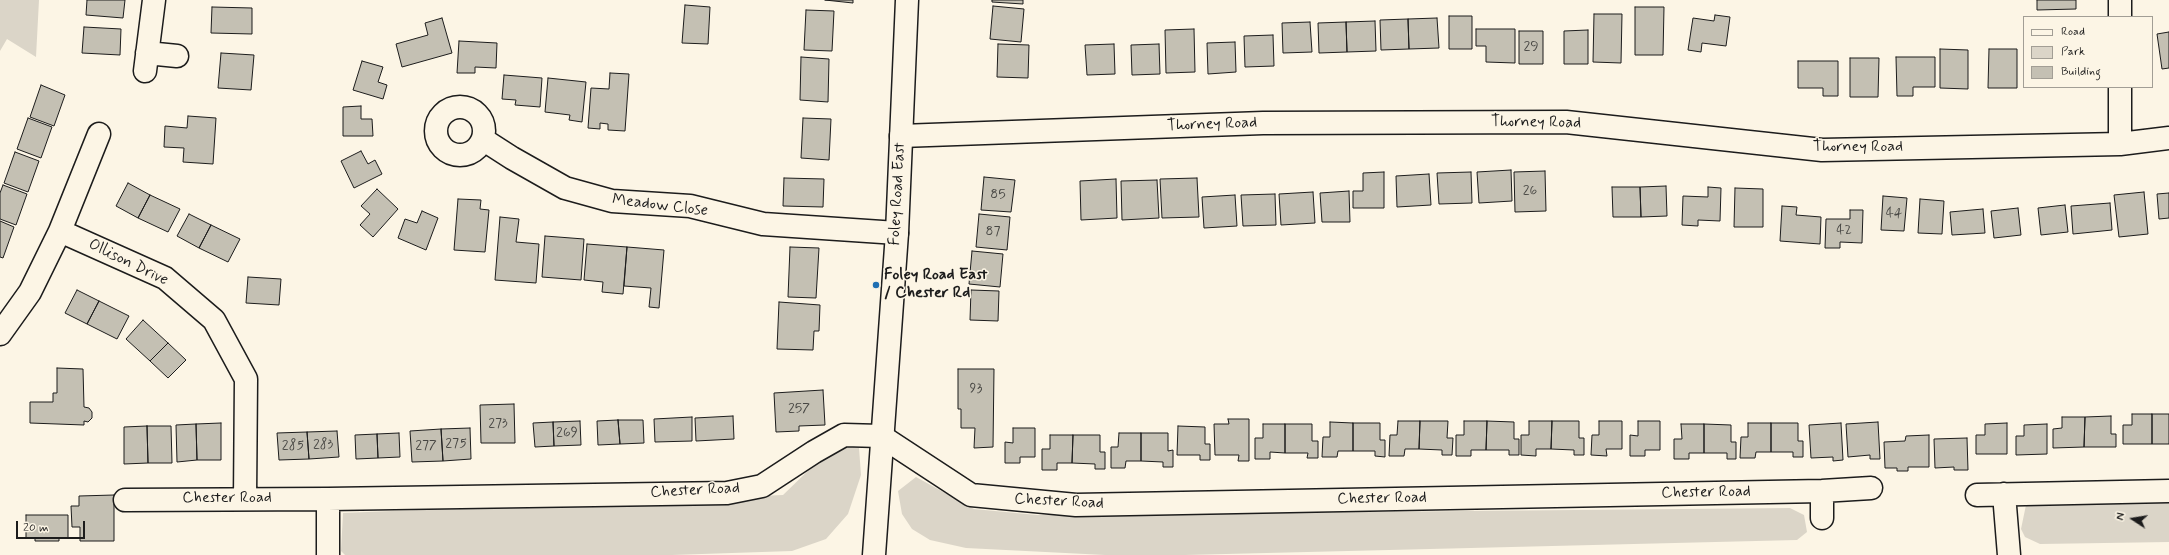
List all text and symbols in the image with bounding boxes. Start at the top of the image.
legend [2023,16,2153,88]
text: Road [2061,24,2085,40]
house number: 29 [1523,39,1539,55]
text: Park [2061,44,2085,60]
text: Building [2061,64,2101,80]
street label: Thorney Road [1491,113,1581,133]
street label: Thorney Road [1167,114,1257,136]
street label: Thorney Road [1813,138,1903,158]
street label: Foley Road East [886,142,910,246]
house number: 26 [1523,183,1537,199]
house number: 85 [990,187,1006,203]
street label: Meadow Close [611,191,709,221]
house number: 44 [1886,206,1902,222]
house number: 42 [1836,223,1852,239]
house number: 87 [986,224,1000,240]
street label: Ollison Drive [85,235,171,291]
place label: Foley Road East / Chester Rd [884,266,987,304]
marker: Foley Road East / Chester Rd [871,280,881,290]
house number: 93 [970,381,982,397]
house number: 257 [788,401,810,417]
house number: 273 [488,416,508,432]
house number: 269 [556,425,578,441]
house number: 275 [445,436,467,452]
house number: 283 [313,437,333,453]
house number: 285 [282,438,304,454]
house number: 277 [415,438,437,454]
street label: Chester Road [650,479,740,503]
street label: Chester Road [1661,483,1751,503]
street label: Chester Road [182,489,272,509]
street label: Chester Road [1337,489,1427,509]
street label: Chester Road [1014,490,1104,514]
north arrow [2113,499,2153,539]
text: N [2114,511,2129,522]
scale bar [18,513,87,539]
text: 20 m [23,520,49,536]

